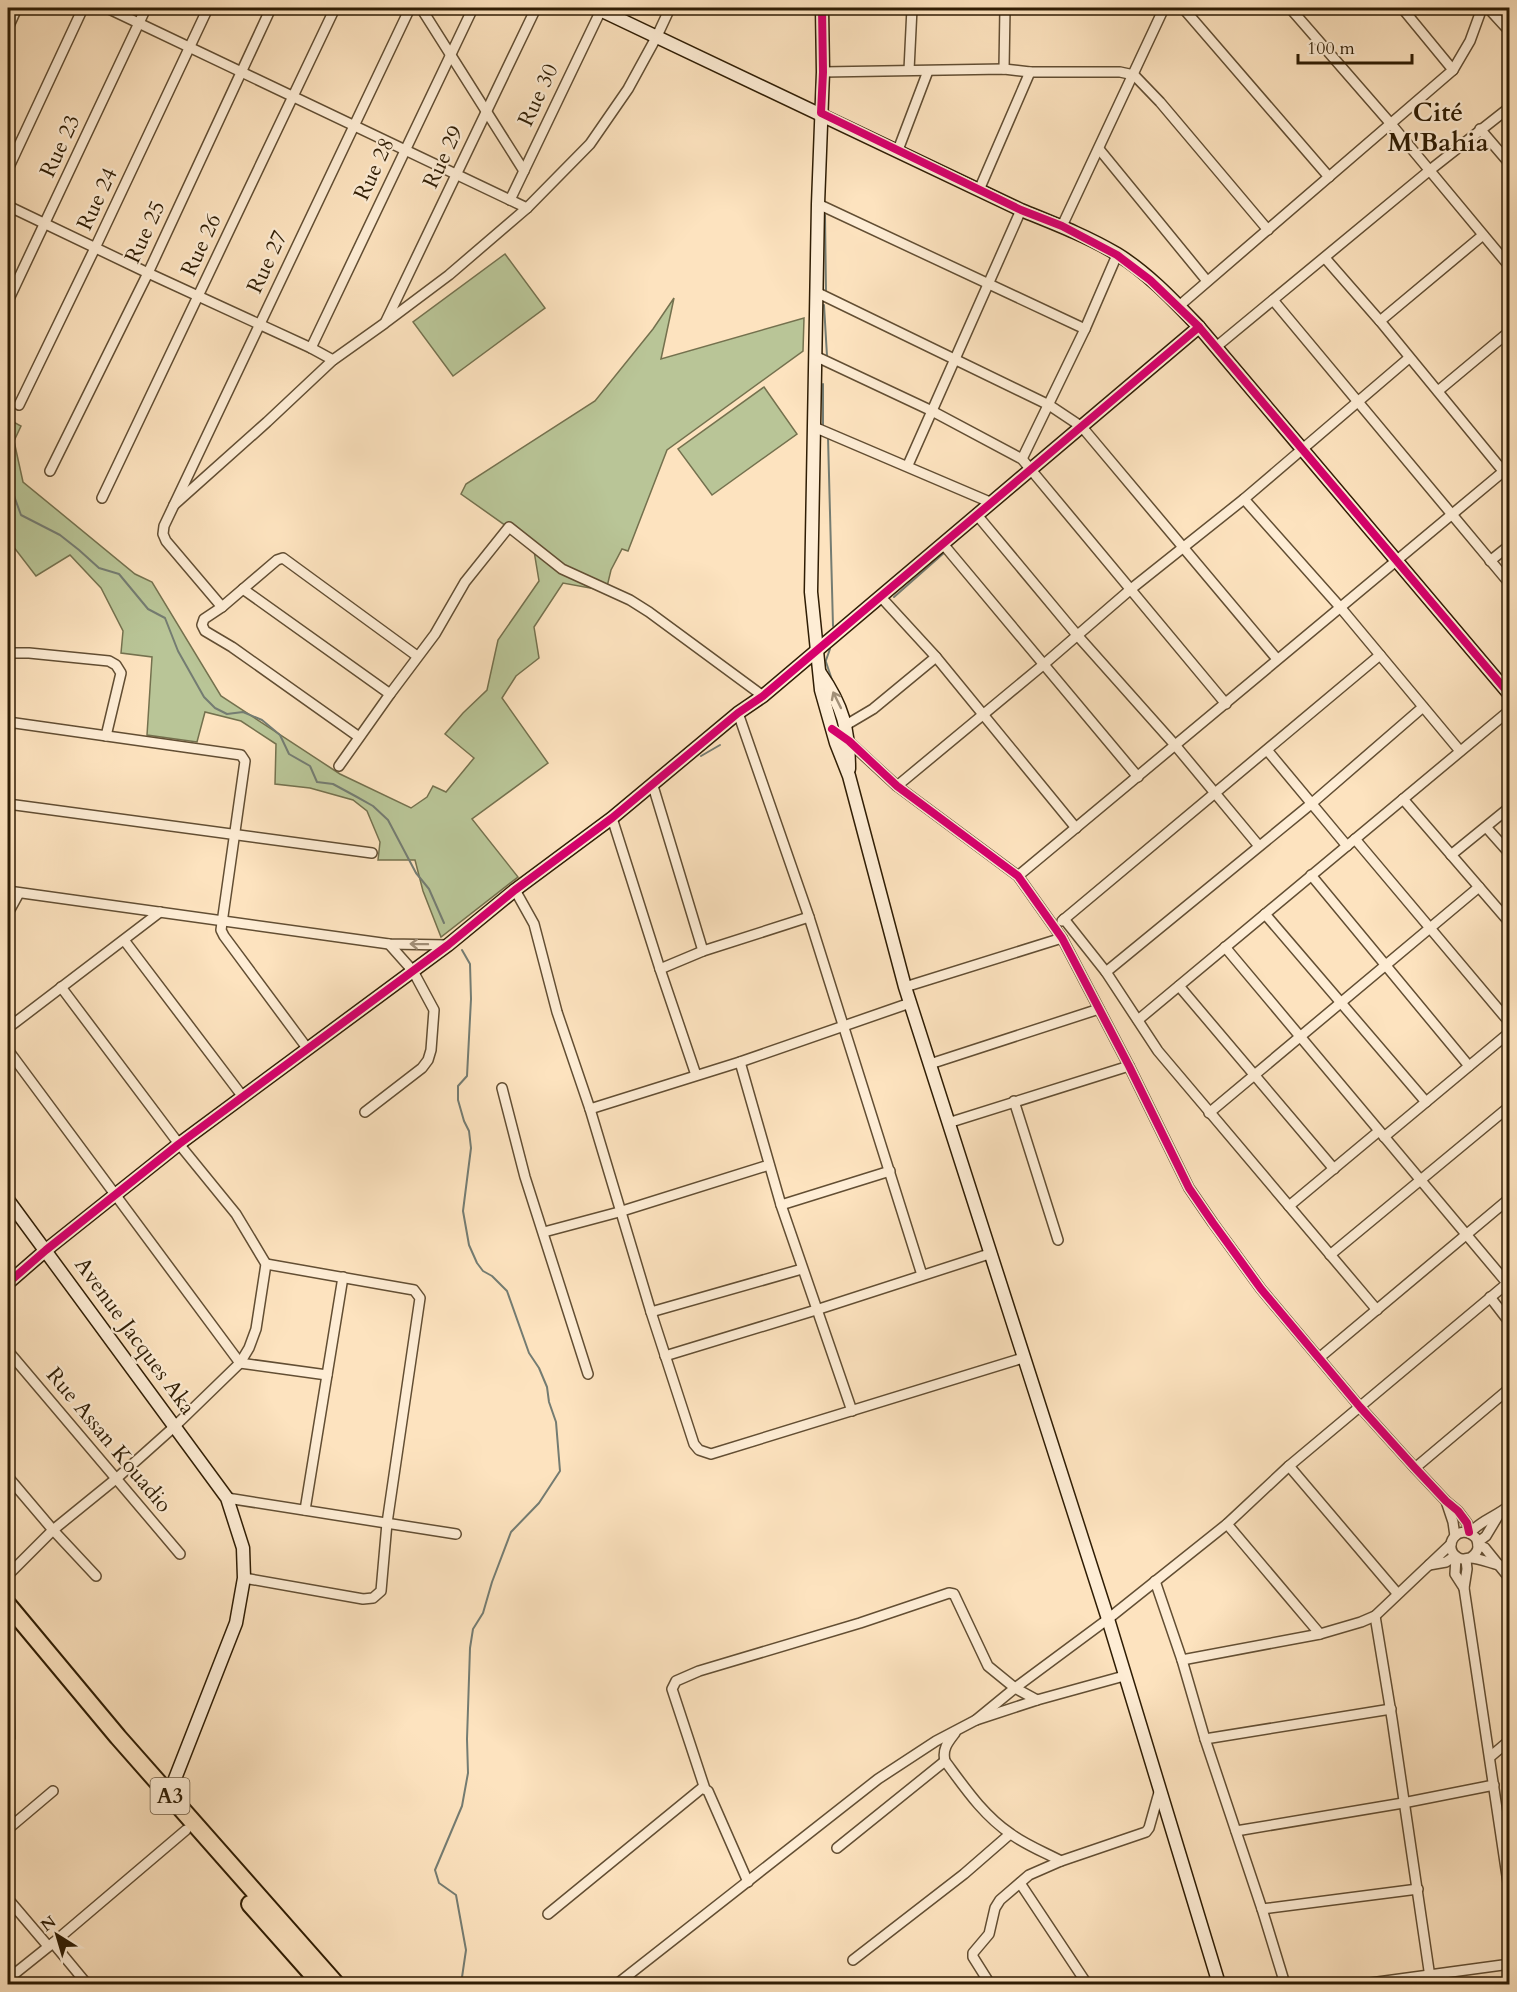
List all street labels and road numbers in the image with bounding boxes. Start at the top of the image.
street label: Rue 30 [511,59,565,131]
street label: Rue 23 [33,110,87,182]
street label: Rue 29 [416,121,470,193]
street label: Rue 28 [347,133,401,205]
street label: Rue 24 [70,163,124,235]
street label: Rue 25 [118,196,172,268]
street label: Rue 26 [174,209,228,281]
street label: Rue 27 [240,226,294,298]
street label: Avenue Jacques Aka [68,1251,203,1421]
street label: Rue Assan Kouadio [39,1361,179,1519]
road number: A3 [150,1778,190,1814]

